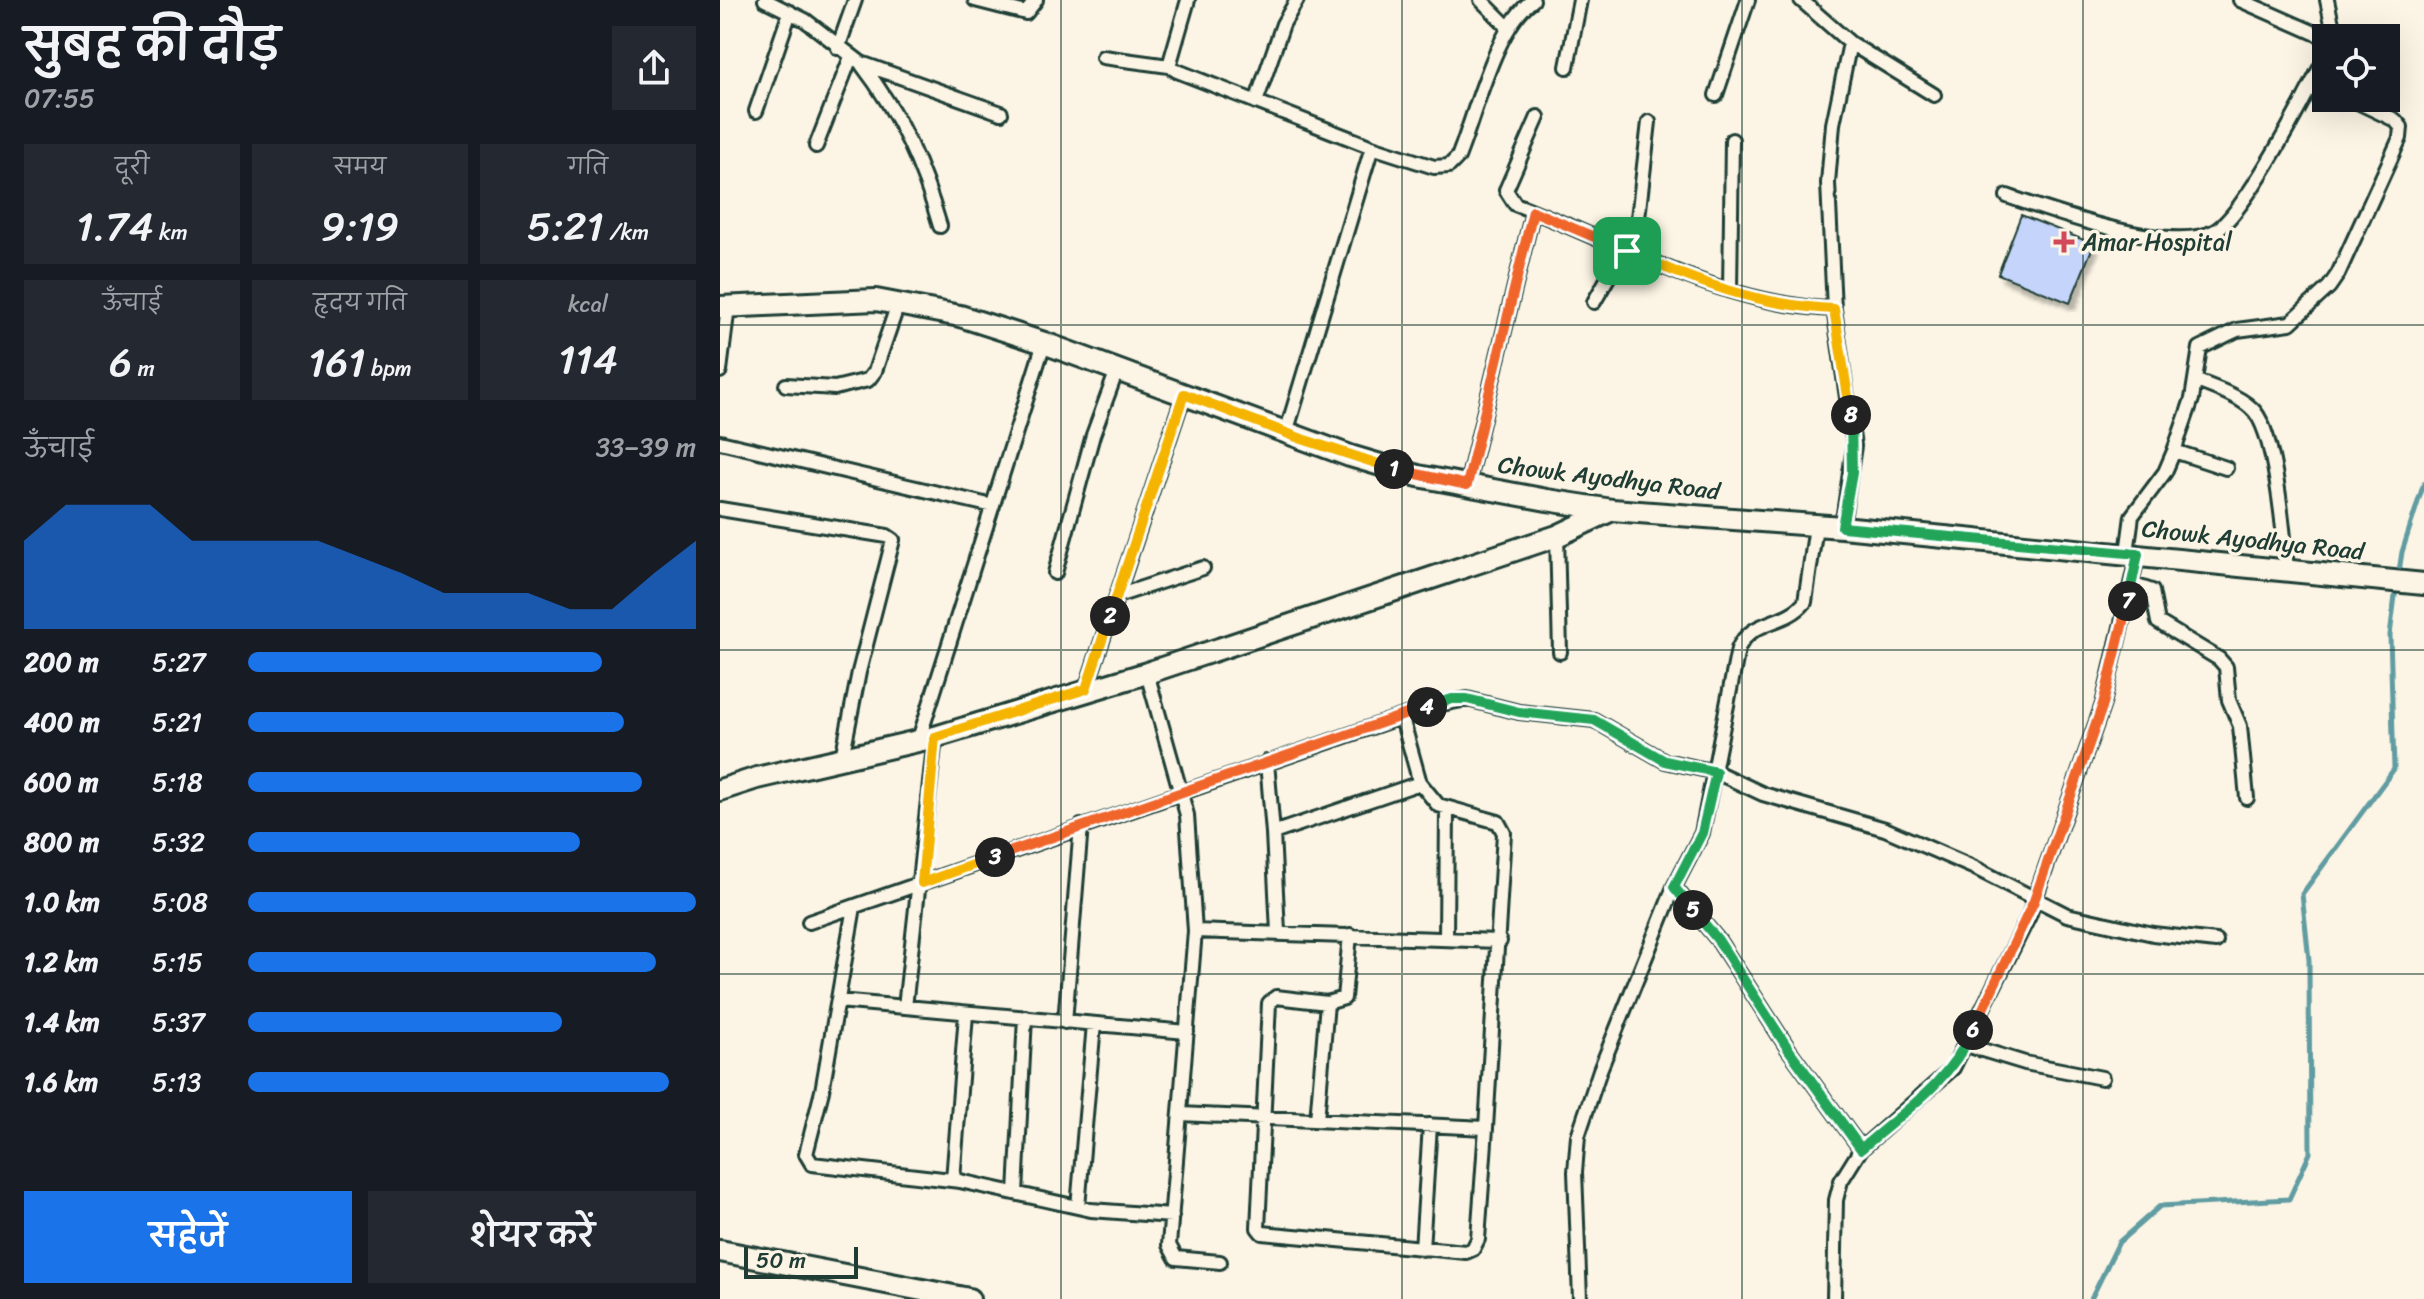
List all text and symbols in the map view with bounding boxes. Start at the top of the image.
text: सुबह की दौड़ [24,6,280,84]
map controls [2312,24,2400,112]
button: locate [2312,24,2400,112]
button: share [612,26,696,110]
text: 07:55 [24,75,95,121]
text: दूरी [115,147,149,186]
text: समय [334,147,386,186]
text: गति [568,147,608,186]
text: 1.74 [76,191,153,262]
text: 9:19 [321,191,399,262]
text: 5:21 [527,191,604,262]
text: km [153,213,188,252]
text: /km [604,213,649,252]
pin [1593,217,1661,285]
place label: Amar Hospital [2081,221,2233,263]
icon: arrive [1605,229,1649,273]
marker: Amar Hospital [2053,231,2075,253]
text: ऊँचाई [102,283,162,322]
text: हृदय गति [313,283,407,322]
text: kcal [568,285,608,324]
text: 114 [558,324,618,395]
text: 6 [109,327,132,398]
text: 161 [308,327,365,398]
text: m [132,349,155,388]
text: bpm [365,349,412,388]
pin: 8 [1831,395,1871,435]
text: 8 [1844,395,1858,434]
text: 33–39 m [596,424,696,470]
text: ऊँचाई [24,425,94,471]
street label: Chowk Ayodhya Road [1496,444,1724,513]
pin: 1 [1374,449,1414,489]
text: 1 [1389,449,1399,488]
street label: Chowk Ayodhya Road [2140,507,2367,573]
pin: 7 [2108,581,2148,621]
text: 7 [2122,581,2134,620]
pin: 2 [1090,596,1130,636]
text: 2 [1104,596,1116,635]
text: 200 m [24,639,99,685]
text: 5:27 [152,639,206,685]
pin: 4 [1407,687,1447,727]
text: 4 [1420,687,1434,726]
text: 400 m [24,699,100,745]
text: 5:21 [152,699,202,745]
text: 600 m [24,759,98,805]
text: 5:18 [152,759,203,805]
text: 800 m [24,819,99,865]
text: 5:32 [152,819,205,865]
pin: 3 [975,837,1015,877]
text: 3 [989,837,1001,876]
text: 1.0 km [24,879,100,925]
text: 5:08 [152,879,208,925]
pin: 5 [1673,890,1713,930]
text: 5 [1686,890,1700,929]
text: 1.2 km [24,939,99,985]
text: 5:15 [152,939,203,985]
text: 1.4 km [24,999,100,1045]
text: 5:37 [152,999,205,1045]
pin: 6 [1953,1010,1993,1050]
text: 6 [1967,1010,1979,1049]
text: 1.6 km [24,1059,98,1105]
text: 5:13 [152,1059,201,1105]
button: सहेजें [24,1191,352,1283]
button: शेयर करें [368,1191,696,1283]
text: 50 m [756,1241,806,1280]
scale bar [744,1243,858,1279]

